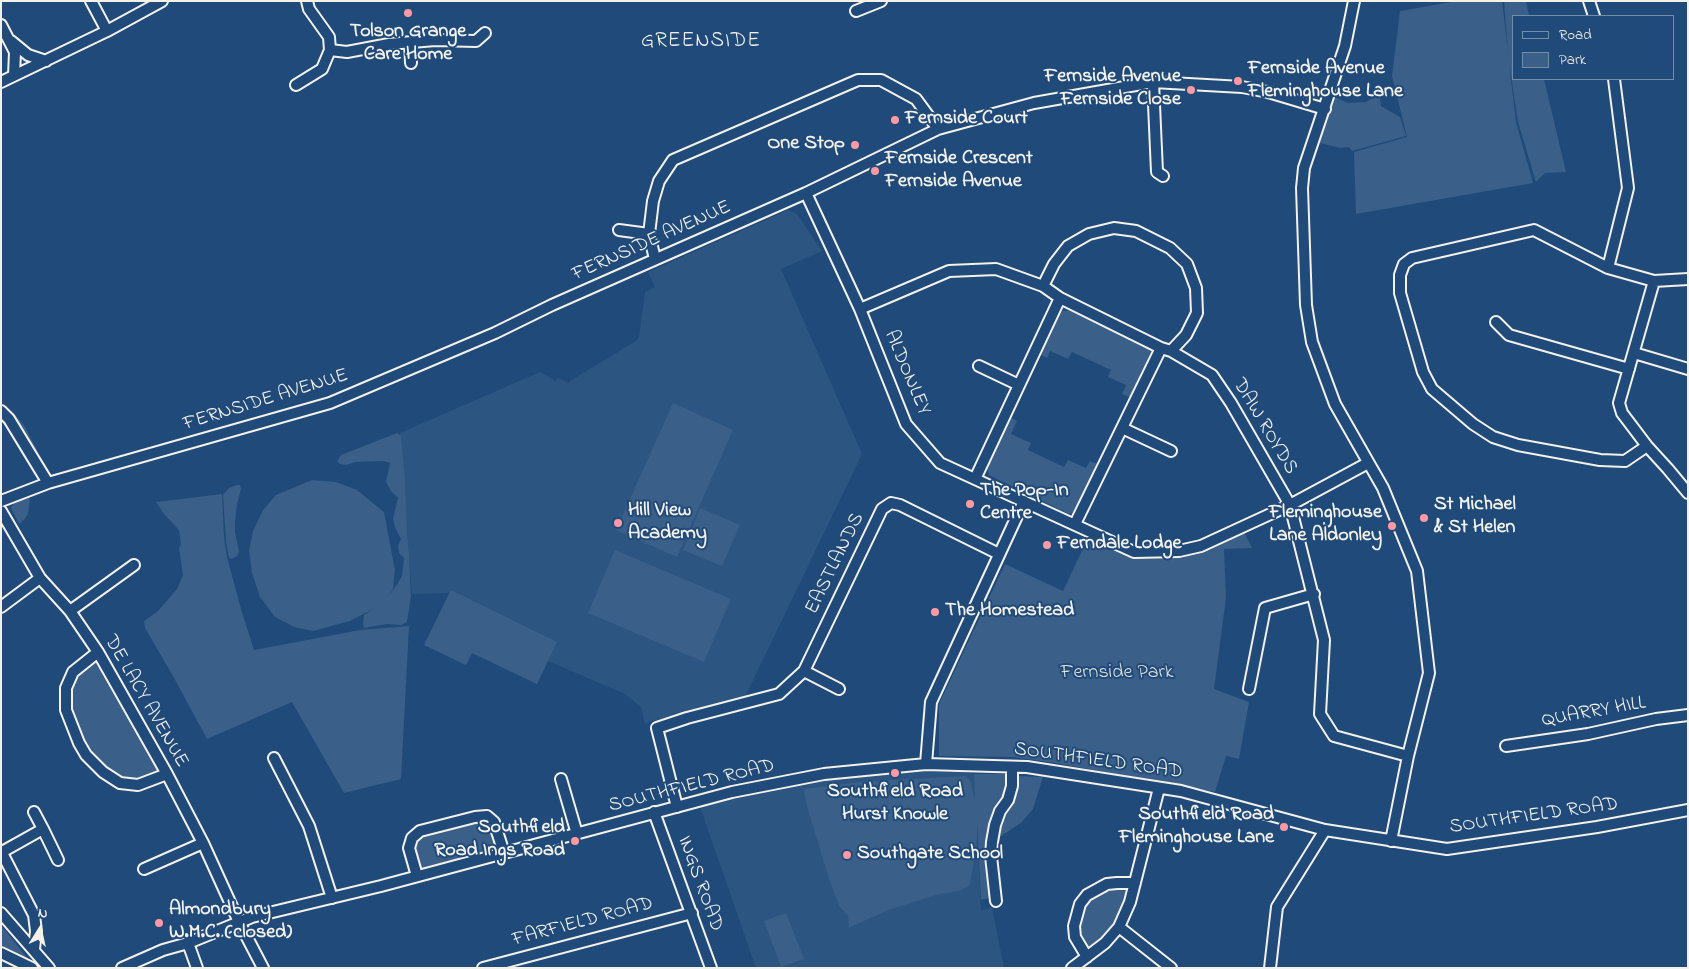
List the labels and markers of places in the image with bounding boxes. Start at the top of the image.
marker: Tolson Grange Care Home [402,7,414,19]
place label: Tolson Grange Care Home [350,21,466,68]
place label: Fernside Avenue Fleminghouse Lane [1248,58,1403,105]
place label: Fernside Avenue Fernside Close [1044,66,1181,113]
marker: Fernside Avenue Fleminghouse Lane [1232,75,1244,87]
marker: Fernside Avenue Fernside Close [1185,84,1197,96]
place label: Fernside Court [905,108,1028,132]
marker: Fernside Court [889,114,901,126]
place label: One Stop [767,133,845,157]
marker: One Stop [849,139,861,151]
place label: Fernside Crescent Fernside Avenue [885,148,1033,195]
marker: Fernside Crescent Fernside Avenue [869,165,881,177]
place label: The Pop-In Centre [980,480,1069,527]
place label: St Michael & St Helen [1434,494,1516,541]
marker: The Pop-In Centre [964,498,976,510]
place label: Hill View Academy [628,500,707,547]
place label: Fleminghouse Lane Aldonley [1269,502,1382,549]
marker: St Michael & St Helen [1418,512,1430,524]
marker: Hill View Academy [612,517,624,529]
marker: Fleminghouse Lane Aldonley [1386,520,1398,532]
place label: Ferndale Lodge [1057,533,1181,557]
marker: Ferndale Lodge [1041,539,1053,551]
place label: The Homestead [945,600,1074,624]
marker: The Homestead [929,606,941,618]
marker: Southfield Road Hurst Knowle [889,767,901,779]
place label: Southfield Road Hurst Knowle [827,781,963,828]
place label: Southfield Road Fleminghouse Lane [1119,804,1274,851]
place label: Southfield Road Ings Road [434,817,565,864]
marker: Southfield Road Fleminghouse Lane [1278,821,1290,833]
marker: Southfield Road Ings Road [569,835,581,847]
place label: Southgate School [857,843,1003,867]
marker: Southgate School [841,849,853,861]
place label: Almondbury W.M.C. (closed) [169,899,292,946]
marker: Almondbury W.M.C. (closed) [153,917,165,929]

